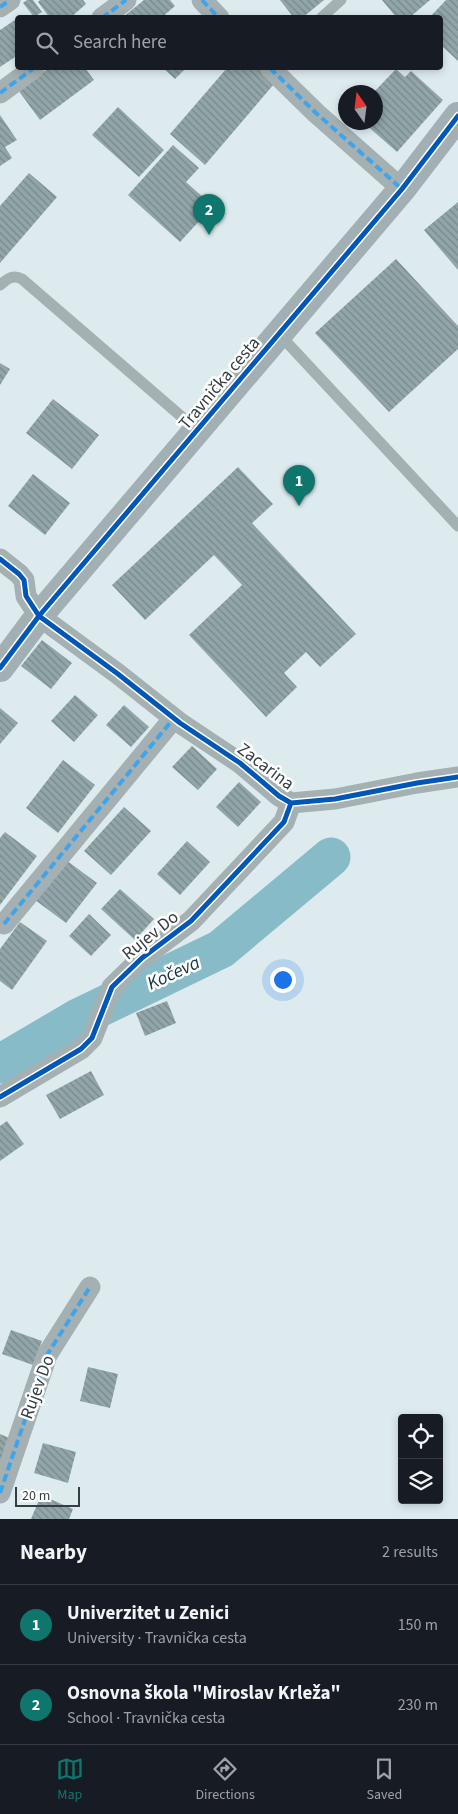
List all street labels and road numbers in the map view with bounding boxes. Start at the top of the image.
street label: Travnička cesta [173,331,266,435]
street label: Zacarina [232,737,299,796]
street label: Rujev Do [117,905,184,966]
street label: Rujev Do [14,1352,61,1423]

